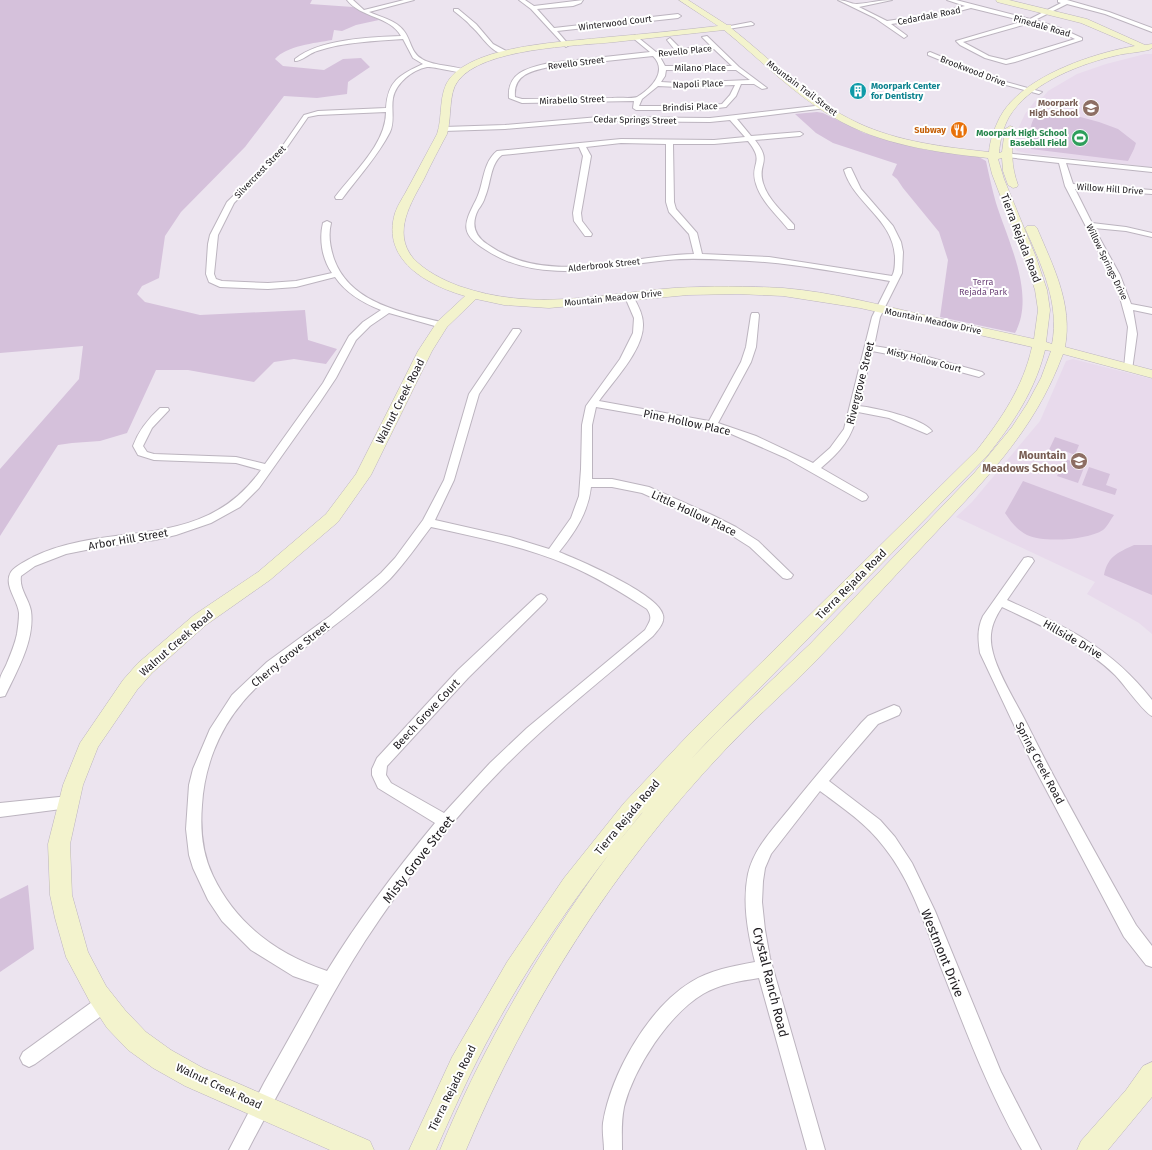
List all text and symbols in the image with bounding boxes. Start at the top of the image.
street label: Cedardale Road [897,5,961,27]
street label: Winterwood Court [578,13,653,32]
street label: Pinedale Road [1012,13,1072,39]
street label: Revello Place [658,43,712,59]
street label: Revello Street [547,54,606,71]
street label: Brookwood Drive [939,54,1007,88]
street label: Mountain Trail Street [765,58,840,118]
street label: Milano Place [674,63,726,73]
street label: Napoli Place [672,78,724,90]
building icon: Moorpark Center for Dentistry [848,81,868,101]
place label: Moorpark Center for Dentistry [871,81,941,101]
street label: Mirabello Street [539,94,605,106]
place label: Moorpark High School [1029,98,1079,118]
school or university icon: Moorpark High School [1081,98,1101,118]
street label: Brindisi Place [662,101,718,113]
street label: Cedar Springs Street [593,114,677,126]
restaurant icon: Subway [949,120,969,140]
place label: Subway [914,125,946,135]
place label: Moorpark High School Baseball Field [976,128,1067,148]
sports icon: Moorpark High School Baseball Field [1070,128,1090,148]
street label: Silvercrest Street [232,143,288,200]
street label: Willow Hill Drive [1076,182,1144,196]
street label: Tierra Rejada Road [998,192,1043,284]
street label: Willow Springs Drive [1084,222,1130,302]
street label: Alderbrook Street [568,256,641,274]
park label: Terra Rejada Park [959,277,1007,297]
street label: Mountain Meadow Drive [564,288,663,308]
street label: Mountain Meadow Drive [884,306,982,336]
street label: Rivergrove Street [844,340,877,426]
street label: Misty Hollow Court [886,346,963,374]
street label: Walnut Creek Road [373,357,427,446]
street label: Pine Hollow Place [642,407,732,438]
place label: Mountain Meadows School [982,449,1067,475]
school or university icon: Mountain Meadows School [1069,451,1089,471]
street label: Little Hollow Place [649,488,738,539]
street label: Arbor Hill Street [87,526,169,553]
street label: Tierra Rejada Road [813,546,889,622]
street label: Walnut Creek Road [137,608,216,679]
street label: Hillside Drive [1041,617,1105,662]
street label: Cherry Grove Street [249,619,332,690]
street label: Beech Grove Court [390,676,462,752]
street label: Spring Creek Road [1013,720,1067,806]
street label: Tierra Rejada Road [592,777,663,858]
street label: Misty Grove Street [380,812,457,906]
street label: Westmont Drive [918,907,967,999]
street label: Crystal Ranch Road [750,925,791,1039]
street label: Tierra Rejada Road [426,1043,479,1133]
street label: Walnut Creek Road [174,1061,264,1112]

